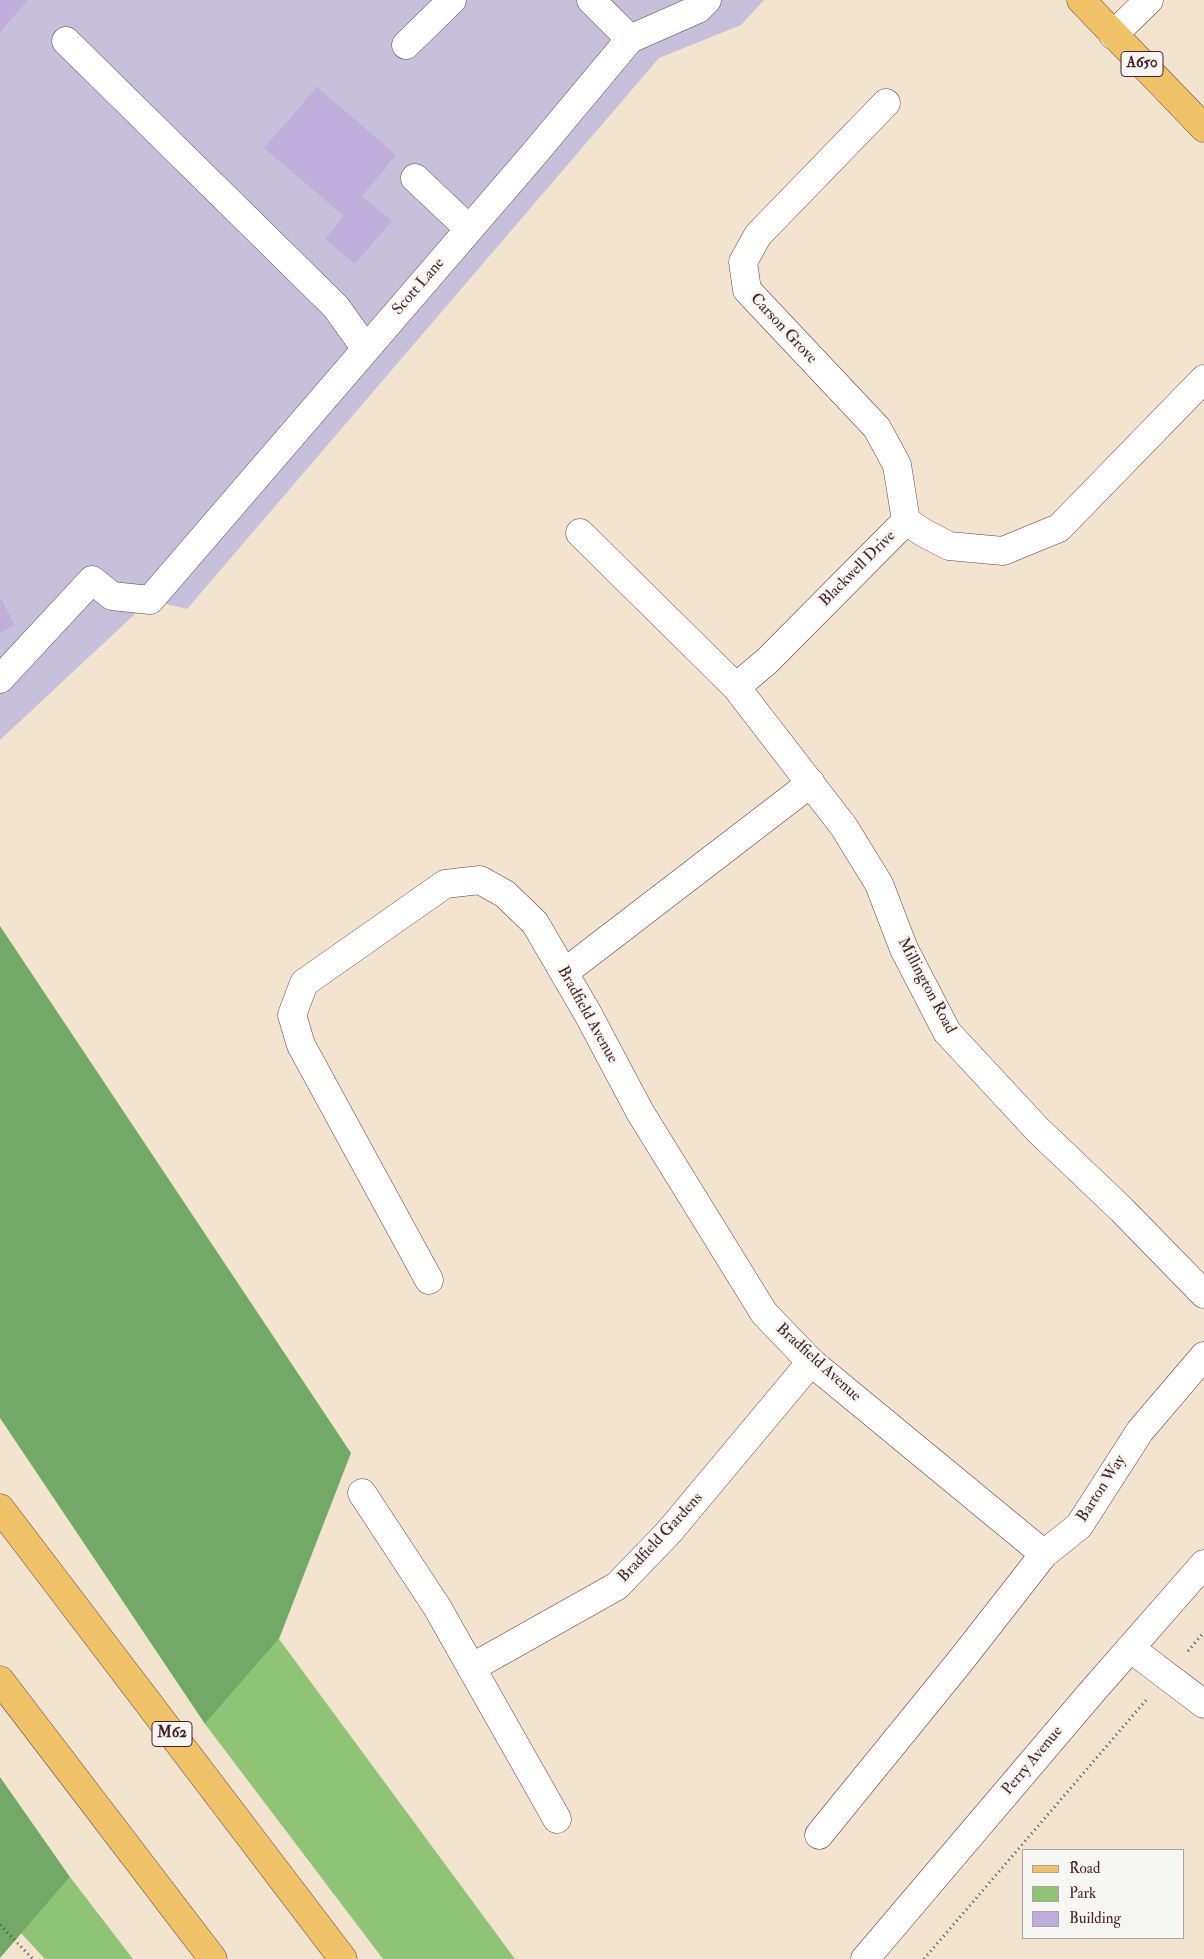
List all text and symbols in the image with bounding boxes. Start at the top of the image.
road number: A650 [1121,52,1163,76]
street label: Scott Lane [389,254,449,320]
street label: Carson Grove [746,290,820,368]
street label: Blackwell Drive [816,527,900,611]
street label: Millington Road [893,935,959,1037]
street label: Bradfield Avenue [552,963,622,1067]
street label: Bradfield Avenue [771,1320,865,1406]
street label: Barton Way [1073,1452,1131,1526]
street label: Bradfield Gardens [615,1489,707,1587]
road number: M62 [152,1722,192,1746]
street label: Perry Avenue [999,1723,1067,1799]
legend [1022,1849,1184,1939]
text: Road [1069,1859,1100,1878]
text: Park [1069,1884,1096,1903]
text: Building [1069,1909,1121,1928]

